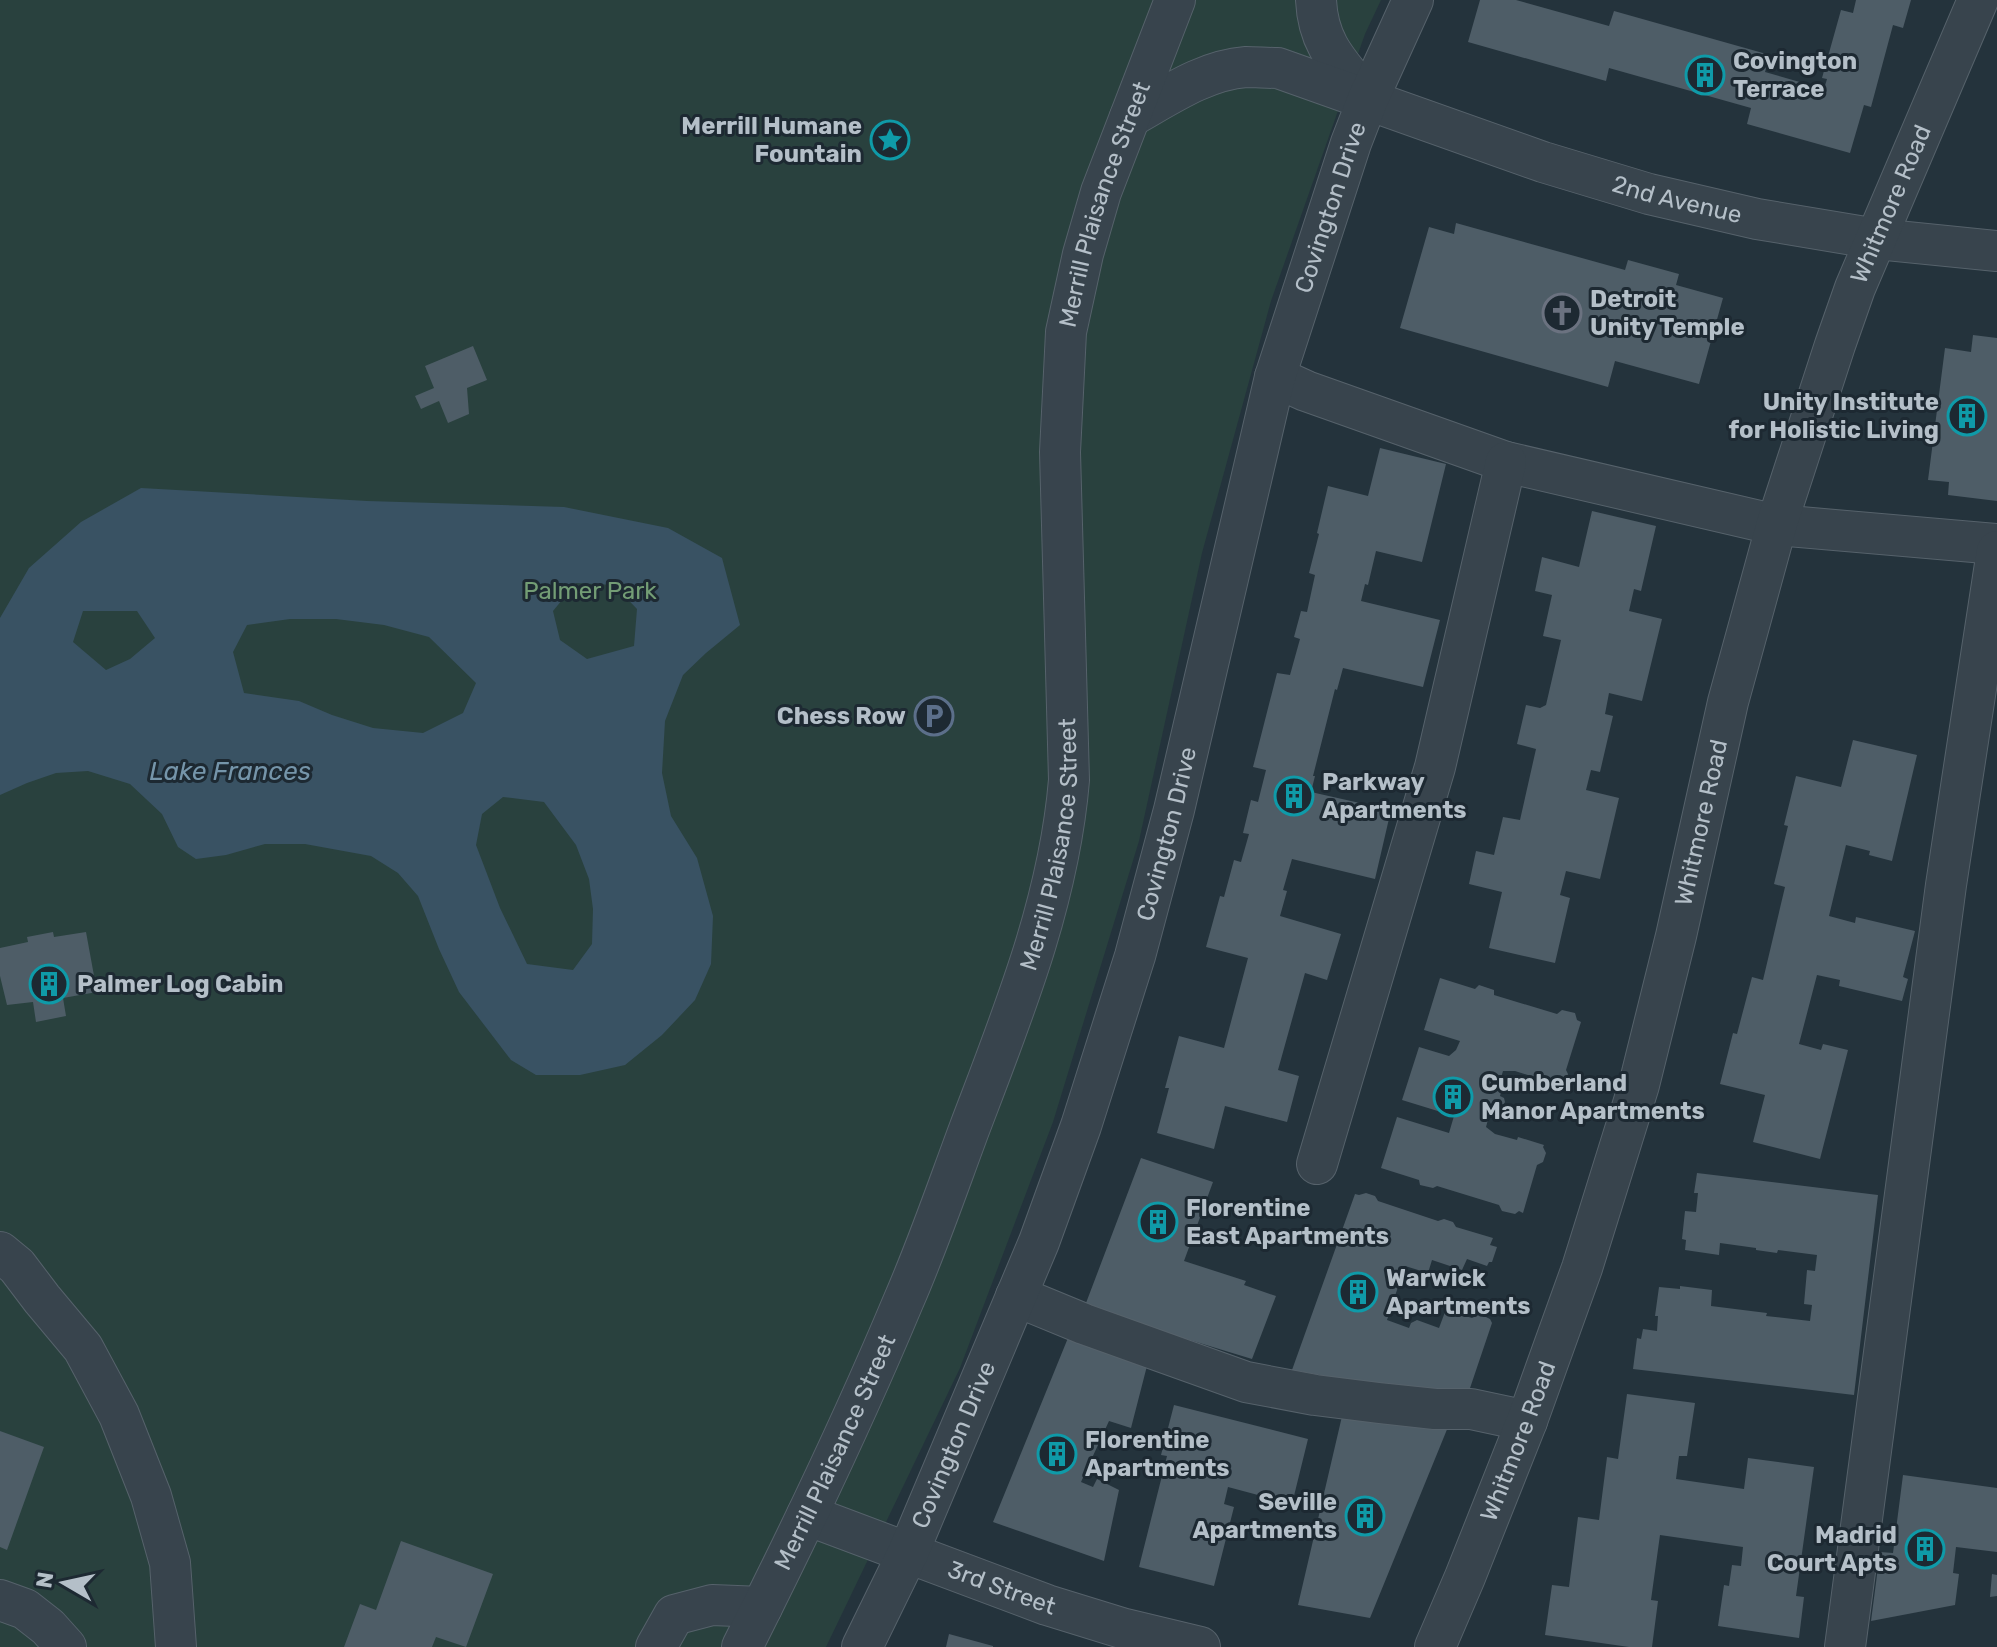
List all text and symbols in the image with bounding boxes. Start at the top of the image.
place label: Covington Terrace [1733,47,1857,103]
building icon: Covington Terrace [1684,54,1726,96]
street label: Merrill Plaisance Street [1053,78,1156,330]
place label: Merrill Humane Fountain [681,112,862,168]
street label: Covington Drive [1289,118,1372,297]
place icon: Merrill Humane Fountain [869,119,911,161]
street label: Whitmore Road [1845,121,1937,287]
street label: 2nd Avenue [1609,170,1745,229]
place label: Detroit Unity Temple [1590,285,1745,341]
church icon: Detroit Unity Temple [1541,292,1583,334]
place label: Unity Institute for Holistic Living [1729,388,1939,444]
building icon: Unity Institute for Holistic Living [1946,395,1988,437]
park label: Palmer Park [523,577,657,605]
parking icon: Chess Row [913,695,955,737]
place label: Chess Row [777,702,906,730]
street label: Merrill Plaisance Street [1014,718,1084,974]
street label: Whitmore Road [1669,737,1733,908]
street label: Covington Drive [1131,744,1202,924]
water label: Lake Frances [149,756,311,787]
place label: Parkway Apartments [1322,768,1467,824]
building icon: Parkway Apartments [1273,775,1315,817]
building icon: Palmer Log Cabin [28,963,70,1005]
place label: Palmer Log Cabin [77,970,283,998]
place label: Cumberland Manor Apartments [1481,1069,1705,1125]
building icon: Cumberland Manor Apartments [1432,1076,1474,1118]
place label: Florentine East Apartments [1186,1194,1389,1250]
building icon: Florentine East Apartments [1137,1201,1179,1243]
place label: Warwick Apartments [1386,1264,1531,1320]
building icon: Warwick Apartments [1337,1271,1379,1313]
street label: Merrill Plaisance Street [769,1330,902,1575]
street label: Covington Drive [906,1357,1001,1533]
street label: Whitmore Road [1475,1357,1561,1525]
place label: Florentine Apartments [1085,1426,1230,1482]
building icon: Florentine Apartments [1036,1433,1078,1475]
place label: Seville Apartments [1192,1488,1337,1544]
building icon: Seville Apartments [1344,1495,1386,1537]
place label: Madrid Court Apts [1767,1521,1897,1577]
building icon: Madrid Court Apts [1904,1528,1946,1570]
north arrow [24,1543,104,1623]
street label: 3rd Street [944,1555,1059,1621]
text: N [30,1570,59,1590]

